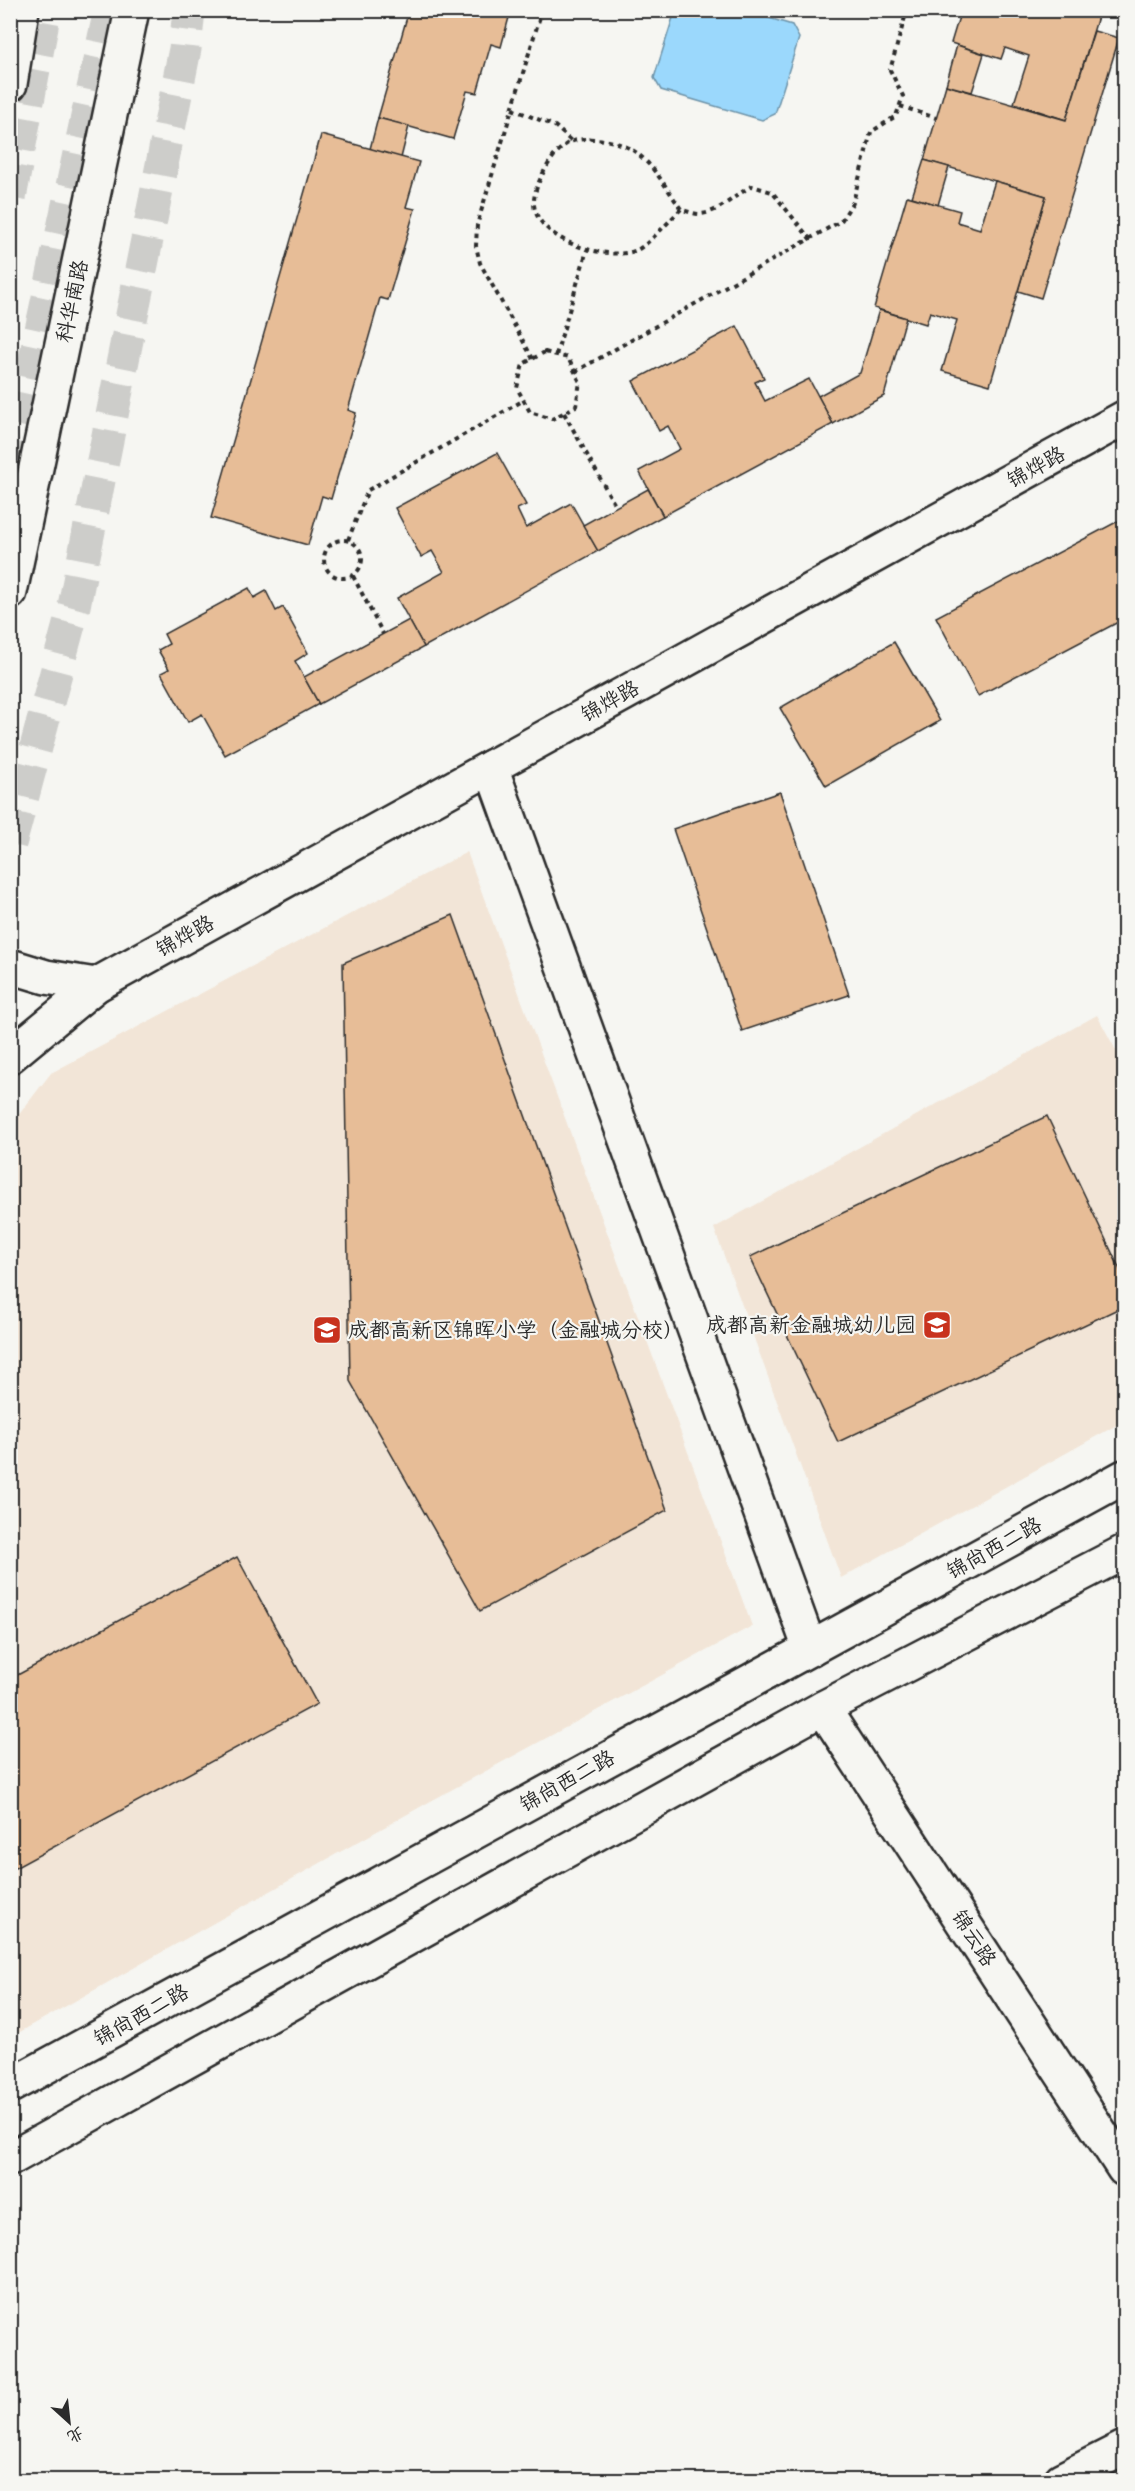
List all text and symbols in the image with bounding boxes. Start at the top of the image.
street label: 科华南路 [50,257,95,345]
street label: 锦烨路 [1002,439,1071,495]
street label: 锦烨路 [576,673,645,729]
street label: 锦烨路 [151,908,220,964]
school or university icon: 成都高新金融城幼儿园 [921,1309,953,1341]
place label: 成都高新金融城幼儿园 [706,1311,916,1340]
school or university icon: 成都高新区锦晖小学（金融城分校） [311,1314,343,1346]
place label: 成都高新区锦晖小学（金融城分校） [348,1316,684,1345]
street label: 锦尚西二路 [941,1510,1047,1587]
street label: 锦尚西二路 [514,1743,620,1820]
street label: 锦云路 [944,1904,1003,1973]
street label: 锦尚西二路 [88,1977,194,2054]
north arrow [39,2392,99,2452]
text: 北 [63,2421,87,2448]

